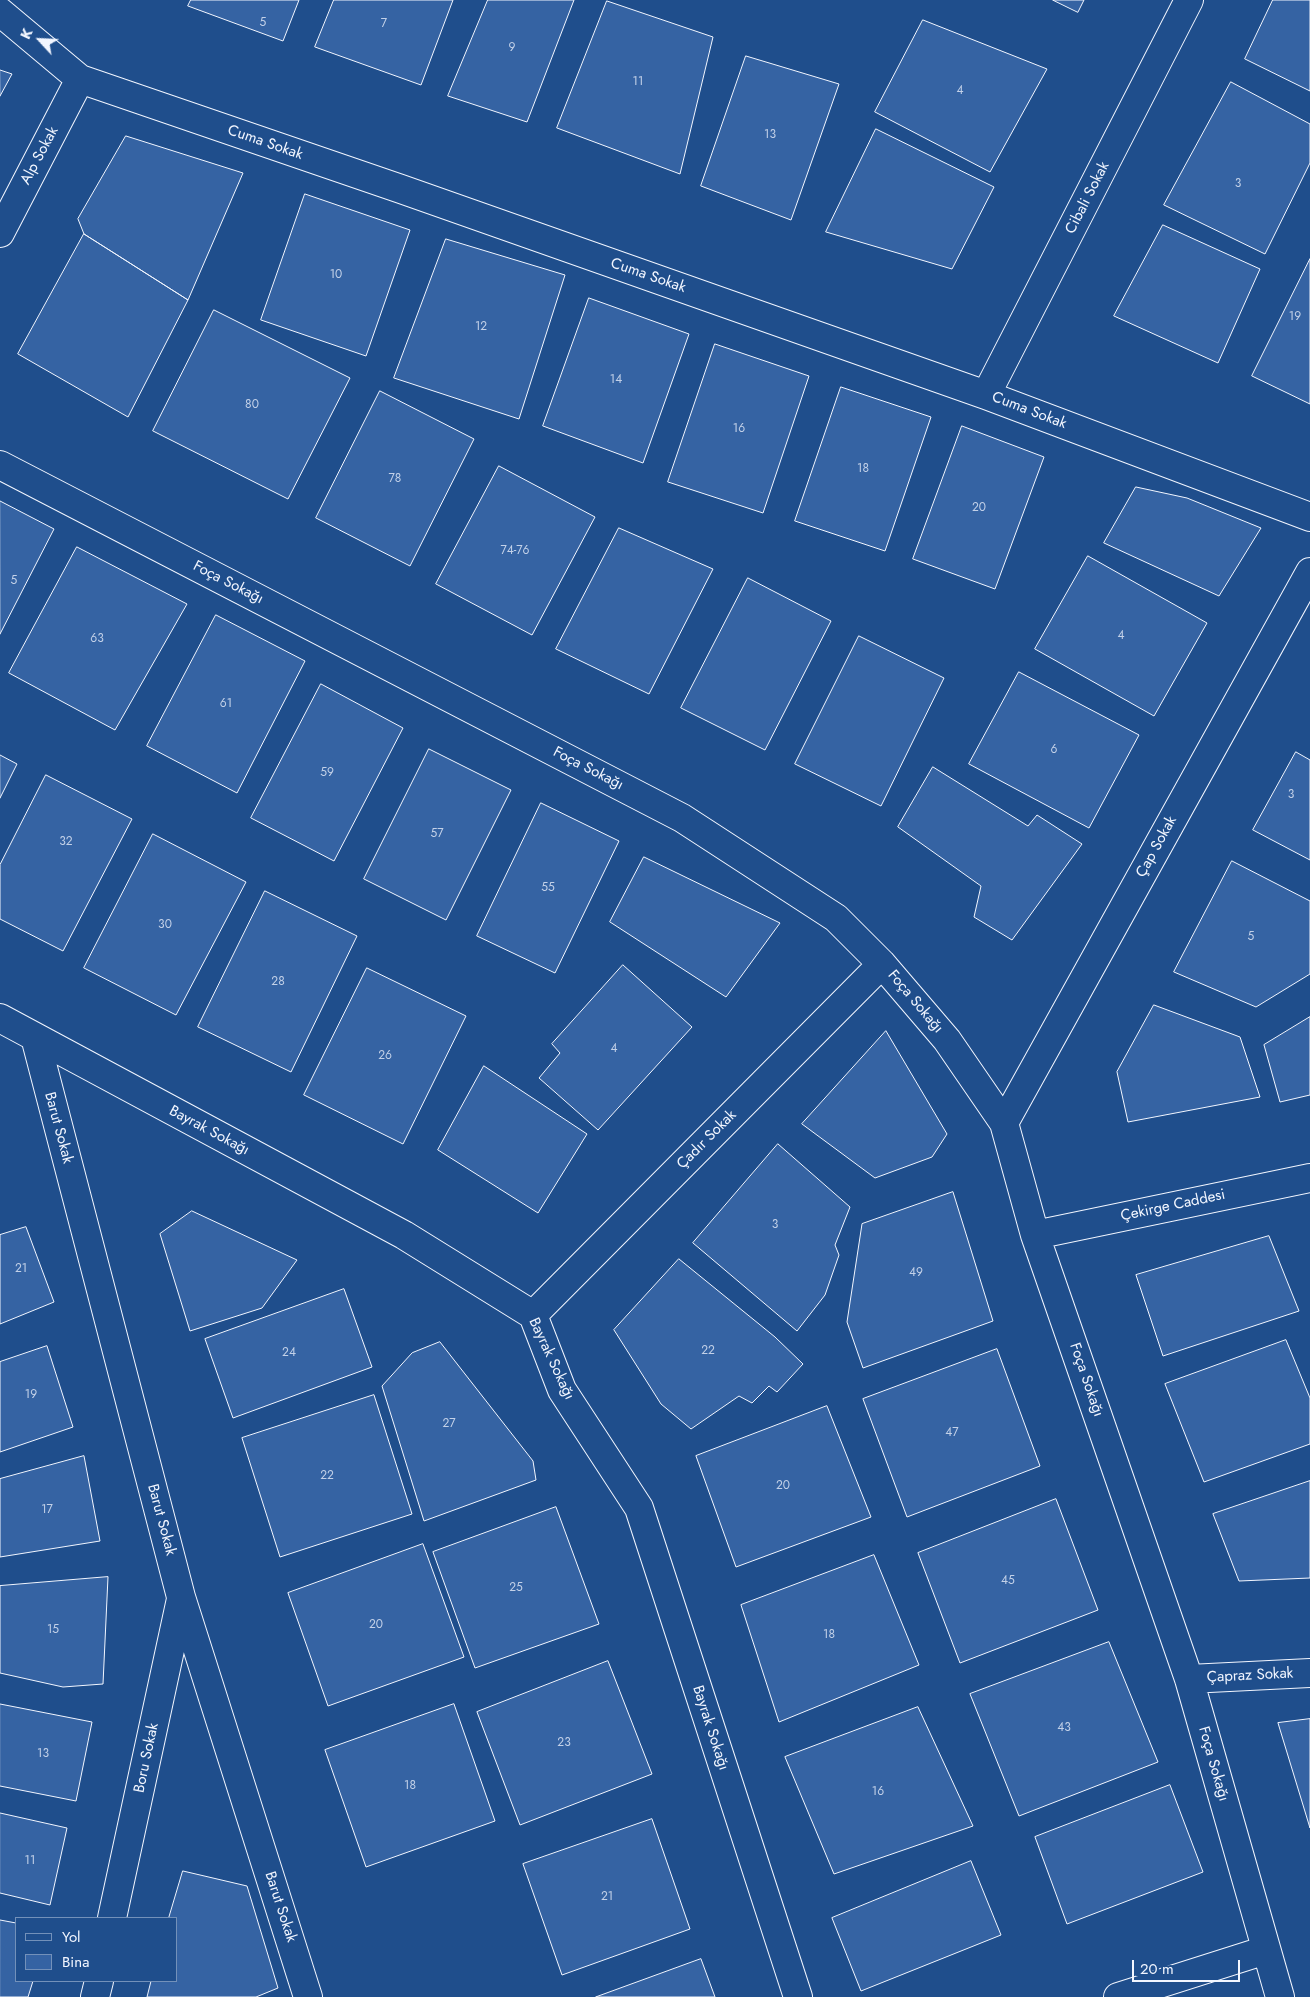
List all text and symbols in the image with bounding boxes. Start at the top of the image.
north arrow [15,15,65,65]
house number: 5 [260,16,266,30]
house number: 7 [381,17,387,31]
text: K [15,25,38,42]
house number: 9 [509,41,515,55]
house number: 11 [633,75,643,89]
house number: 4 [957,84,963,98]
street label: Cuma Sokak [225,122,305,164]
street label: Alp Sokak [17,124,63,188]
house number: 13 [764,128,776,142]
street label: Cibali Sokak [1062,159,1114,237]
house number: 3 [1235,177,1241,191]
street label: Cuma Sokak [608,255,688,297]
house number: 10 [330,268,342,282]
house number: 19 [1289,310,1301,324]
house number: 12 [475,320,487,334]
house number: 14 [610,373,622,387]
street label: Cuma Sokak [989,389,1069,433]
house number: 80 [245,398,259,412]
house number: 16 [733,422,745,436]
house number: 18 [857,462,869,476]
house number: 78 [389,472,401,486]
house number: 20 [972,501,986,515]
house number: 74-76 [500,544,530,558]
street label: Foça Sokağı [190,558,266,608]
house number: 5 [11,574,17,588]
house number: 4 [1118,629,1124,643]
house number: 63 [90,632,104,646]
house number: 61 [220,697,232,711]
house number: 6 [1051,743,1057,757]
street label: Foça Sokağı [550,744,626,794]
house number: 59 [320,766,334,780]
house number: 3 [1288,788,1294,802]
street label: Çap Sokak [1133,813,1181,881]
house number: 57 [430,827,444,841]
house number: 32 [59,835,73,849]
house number: 55 [541,881,555,895]
house number: 30 [158,918,172,932]
house number: 5 [1248,930,1254,944]
street label: Foça Sokağı [883,967,947,1037]
house number: 28 [271,975,285,989]
house number: 4 [611,1042,617,1056]
house number: 26 [378,1049,392,1063]
street label: Barut Sokak [40,1090,76,1166]
street label: Bayrak Sokağı [166,1102,252,1160]
street label: Çadır Sokak [674,1107,740,1173]
street label: Çekirge Caddesi [1119,1186,1227,1226]
house number: 3 [772,1218,778,1232]
house number: 21 [15,1262,27,1276]
house number: 49 [909,1266,923,1280]
street label: Bayrak Sokağı [524,1315,578,1403]
street label: Foça Sokağı [1065,1341,1107,1419]
house number: 22 [701,1344,715,1358]
house number: 24 [282,1346,296,1360]
house number: 19 [25,1388,37,1402]
house number: 27 [442,1417,456,1431]
house number: 47 [945,1426,959,1440]
house number: 22 [320,1469,334,1483]
house number: 20 [776,1479,790,1493]
street label: Barut Sokak [143,1482,179,1558]
house number: 17 [41,1503,53,1517]
house number: 45 [1001,1574,1015,1588]
house number: 25 [509,1581,523,1595]
house number: 20 [369,1618,383,1632]
house number: 15 [47,1623,59,1637]
house number: 18 [823,1628,835,1642]
street label: Çapraz Sokak [1206,1665,1294,1687]
street label: Bayrak Sokağı [688,1683,732,1773]
street label: Boru Sokak [131,1721,163,1795]
house number: 43 [1057,1721,1071,1735]
street label: Foça Sokağı [1194,1725,1232,1803]
house number: 23 [557,1736,571,1750]
house number: 13 [37,1747,49,1761]
house number: 18 [404,1779,416,1793]
house number: 16 [872,1785,884,1799]
house number: 11 [25,1854,35,1868]
street label: Barut Sokak [260,1869,300,1945]
house number: 21 [601,1890,613,1904]
legend [15,1917,178,1982]
text: Yol [62,1926,81,1948]
scale bar [1135,1950,1242,1982]
text: Bina [62,1951,89,1973]
text: 20 m [1140,1958,1174,1980]

